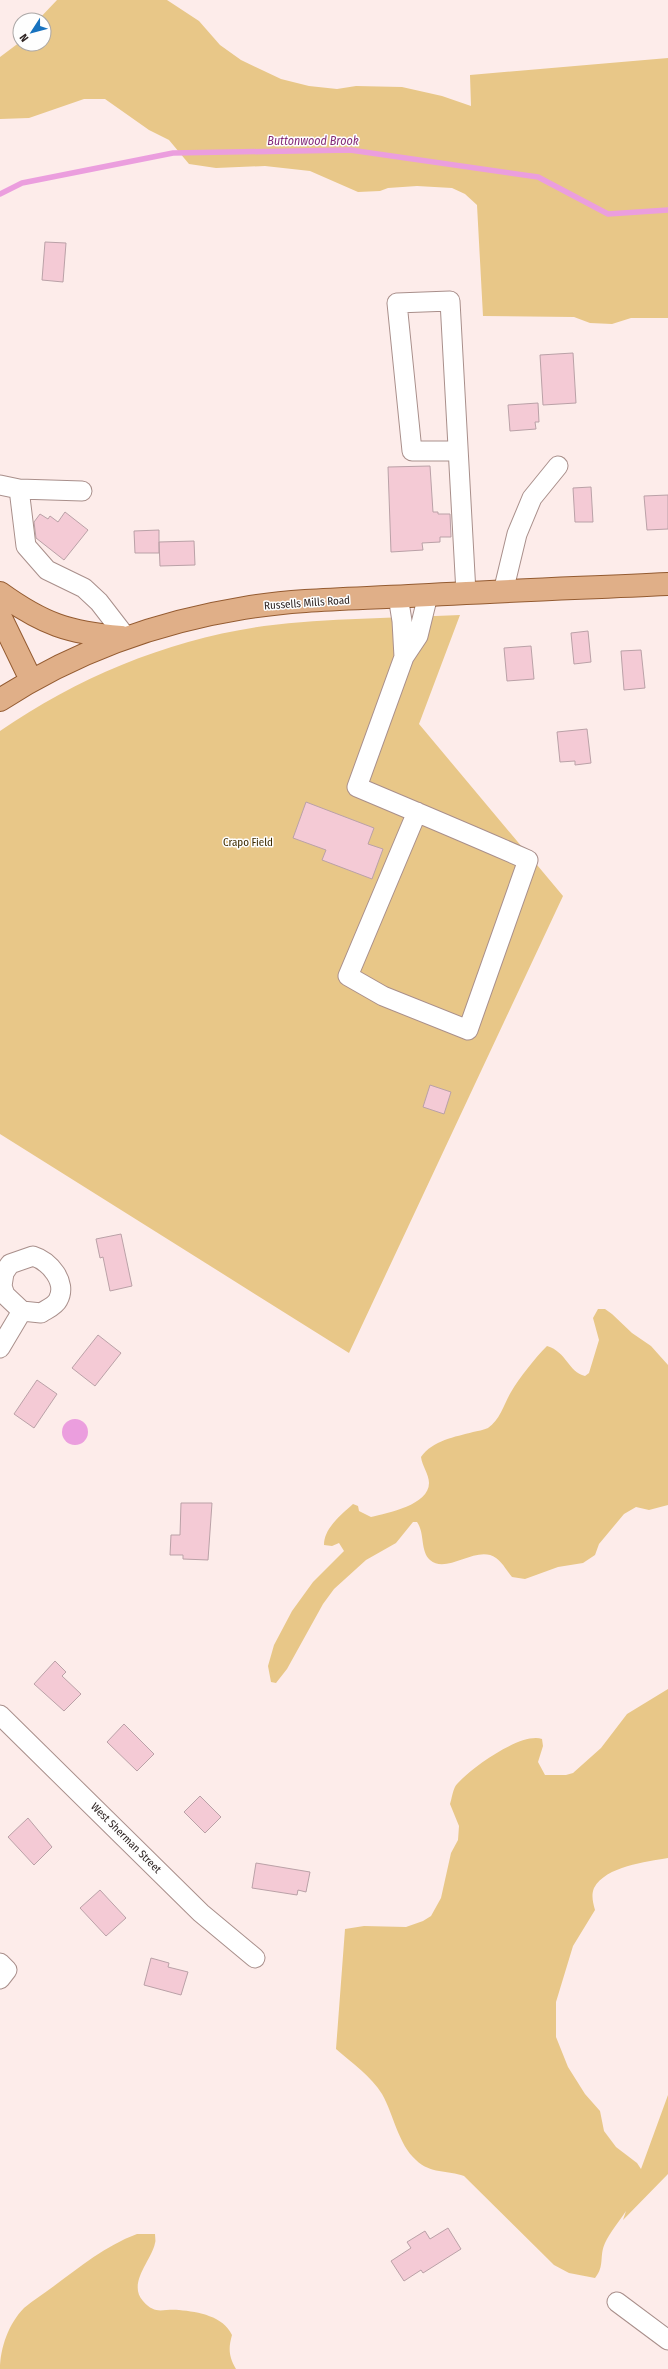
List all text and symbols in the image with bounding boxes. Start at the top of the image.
north arrow [12,12,52,52]
text: N [17,31,32,44]
water label: Buttonwood Brook [267,134,359,148]
street label: Russells Mills Road [264,594,350,612]
park label: Crapo Field [223,836,273,849]
street label: West Sherman Street [88,1800,164,1876]

